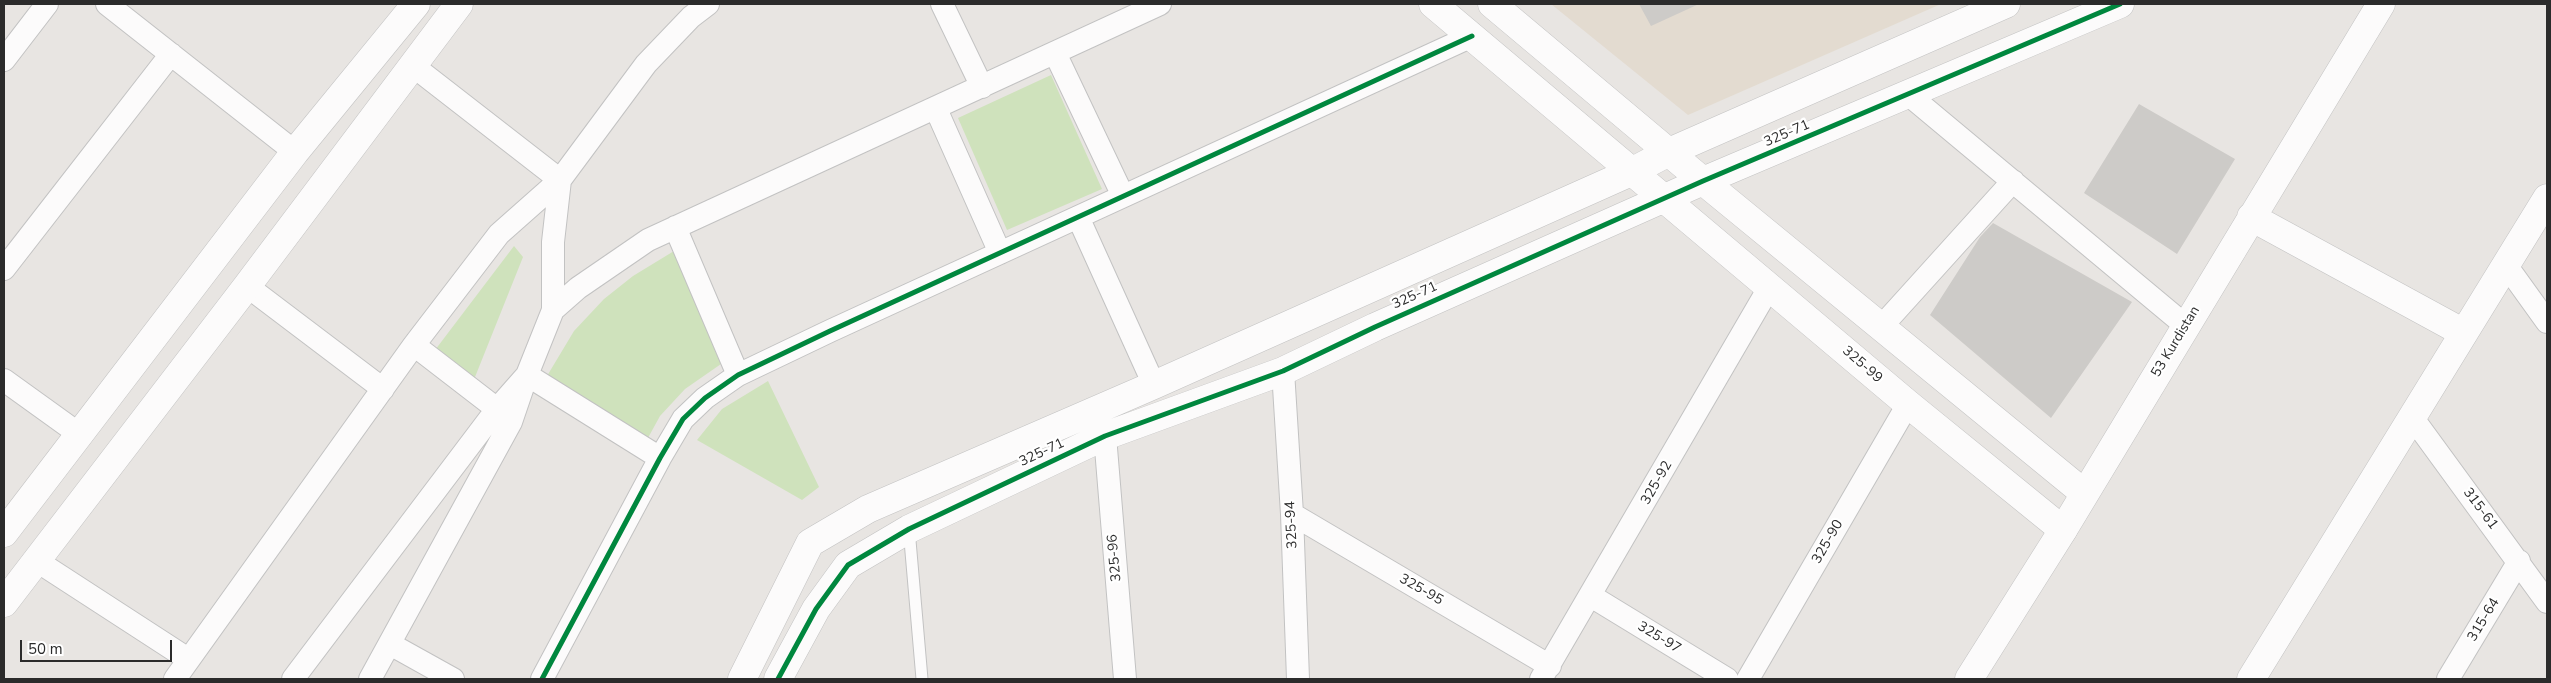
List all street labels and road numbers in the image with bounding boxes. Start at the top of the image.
street label: 325-71 [1762,117,1812,151]
street label: 325-71 [1390,279,1440,313]
street label: 53 Kurdistan [2148,303,2204,381]
street label: 325-99 [1838,343,1886,387]
street label: 325-71 [1017,435,1067,471]
street label: 325-92 [1638,458,1676,508]
street label: 315-61 [2459,485,2501,533]
street label: 325-94 [1282,501,1302,549]
street label: 325-90 [1809,517,1847,567]
street label: 325-96 [1105,533,1125,583]
street label: 325-95 [1396,571,1446,609]
street label: 315-64 [2464,595,2504,645]
street label: 325-97 [1634,618,1684,658]

